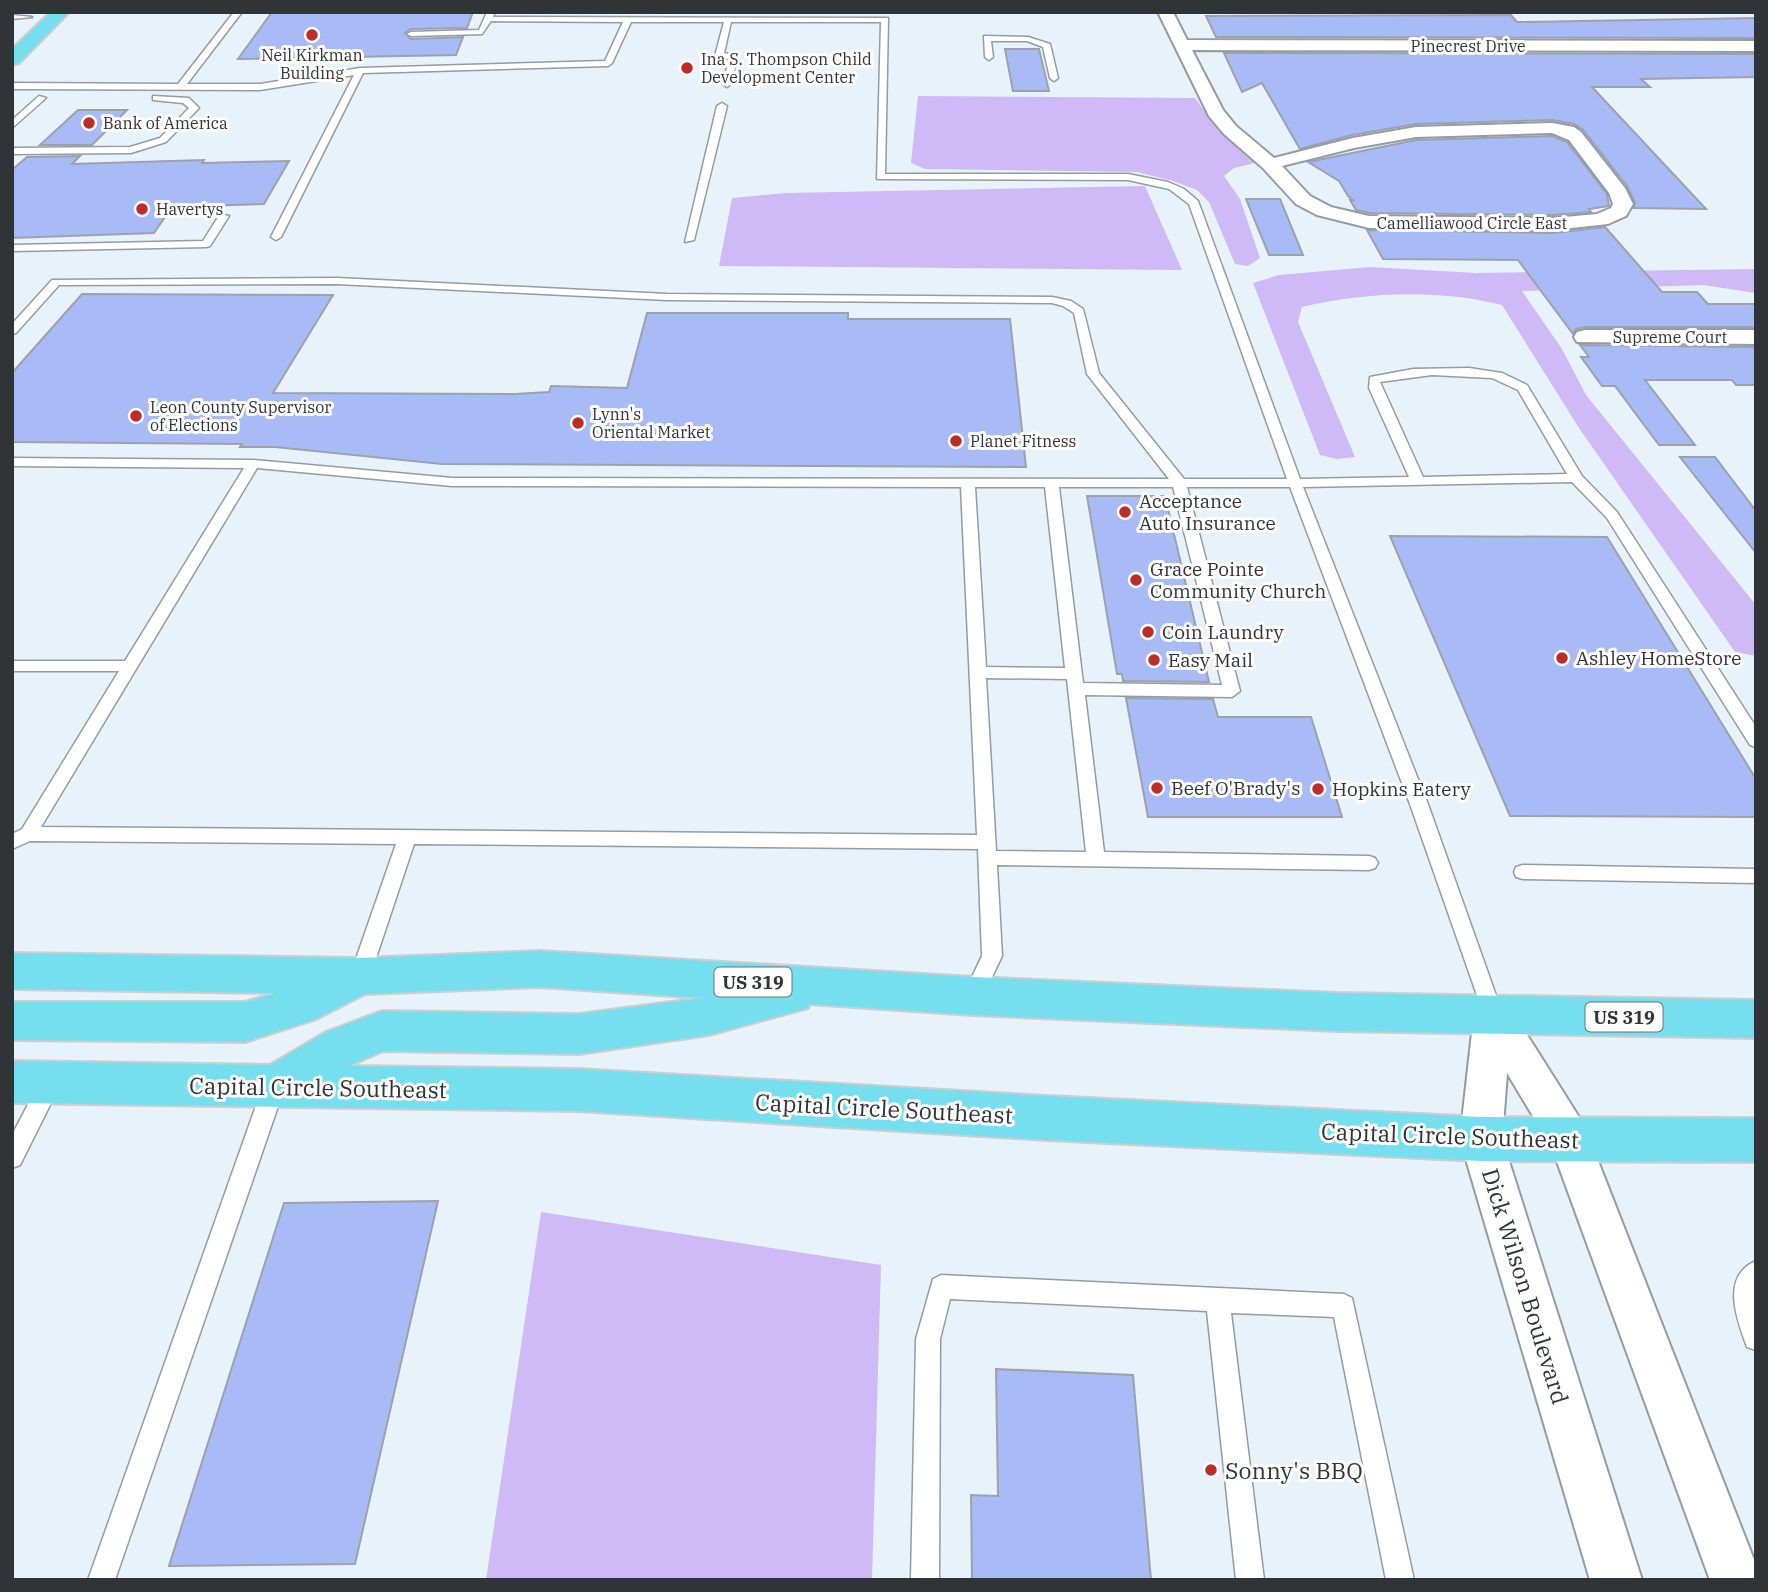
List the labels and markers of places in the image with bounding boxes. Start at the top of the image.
marker: Neil Kirkman Building [304,27,320,43]
place label: Neil Kirkman Building [261,45,363,83]
place label: Ina S. Thompson Child Development Center [701,49,872,87]
marker: Ina S. Thompson Child Development Center [679,60,695,76]
place label: Bank of America [103,113,228,133]
marker: Bank of America [81,115,97,131]
place label: Havertys [156,199,223,219]
marker: Havertys [134,201,150,217]
place label: Leon County Supervisor of Elections [150,397,331,435]
place label: Lynn's Oriental Market [592,404,711,442]
marker: Leon County Supervisor of Elections [128,408,144,424]
marker: Lynn's Oriental Market [570,415,586,431]
place label: Planet Fitness [970,431,1076,451]
marker: Planet Fitness [948,433,964,449]
place label: Acceptance Auto Insurance [1139,489,1276,535]
marker: Acceptance Auto Insurance [1117,504,1133,520]
place label: Grace Pointe Community Church [1150,557,1326,603]
marker: Grace Pointe Community Church [1128,572,1144,588]
place label: Coin Laundry [1162,620,1284,644]
marker: Coin Laundry [1140,624,1156,640]
place label: Ashley HomeStore [1576,646,1741,670]
place label: Easy Mail [1168,648,1253,672]
marker: Ashley HomeStore [1554,650,1570,666]
marker: Easy Mail [1146,652,1162,668]
place label: Beef O'Brady's [1171,776,1300,800]
place label: Hopkins Eatery [1332,777,1471,801]
marker: Beef O'Brady's [1149,780,1165,796]
marker: Hopkins Eatery [1310,781,1326,797]
place label: Sonny's BBQ [1225,1455,1363,1485]
marker: Sonny's BBQ [1203,1462,1219,1478]

